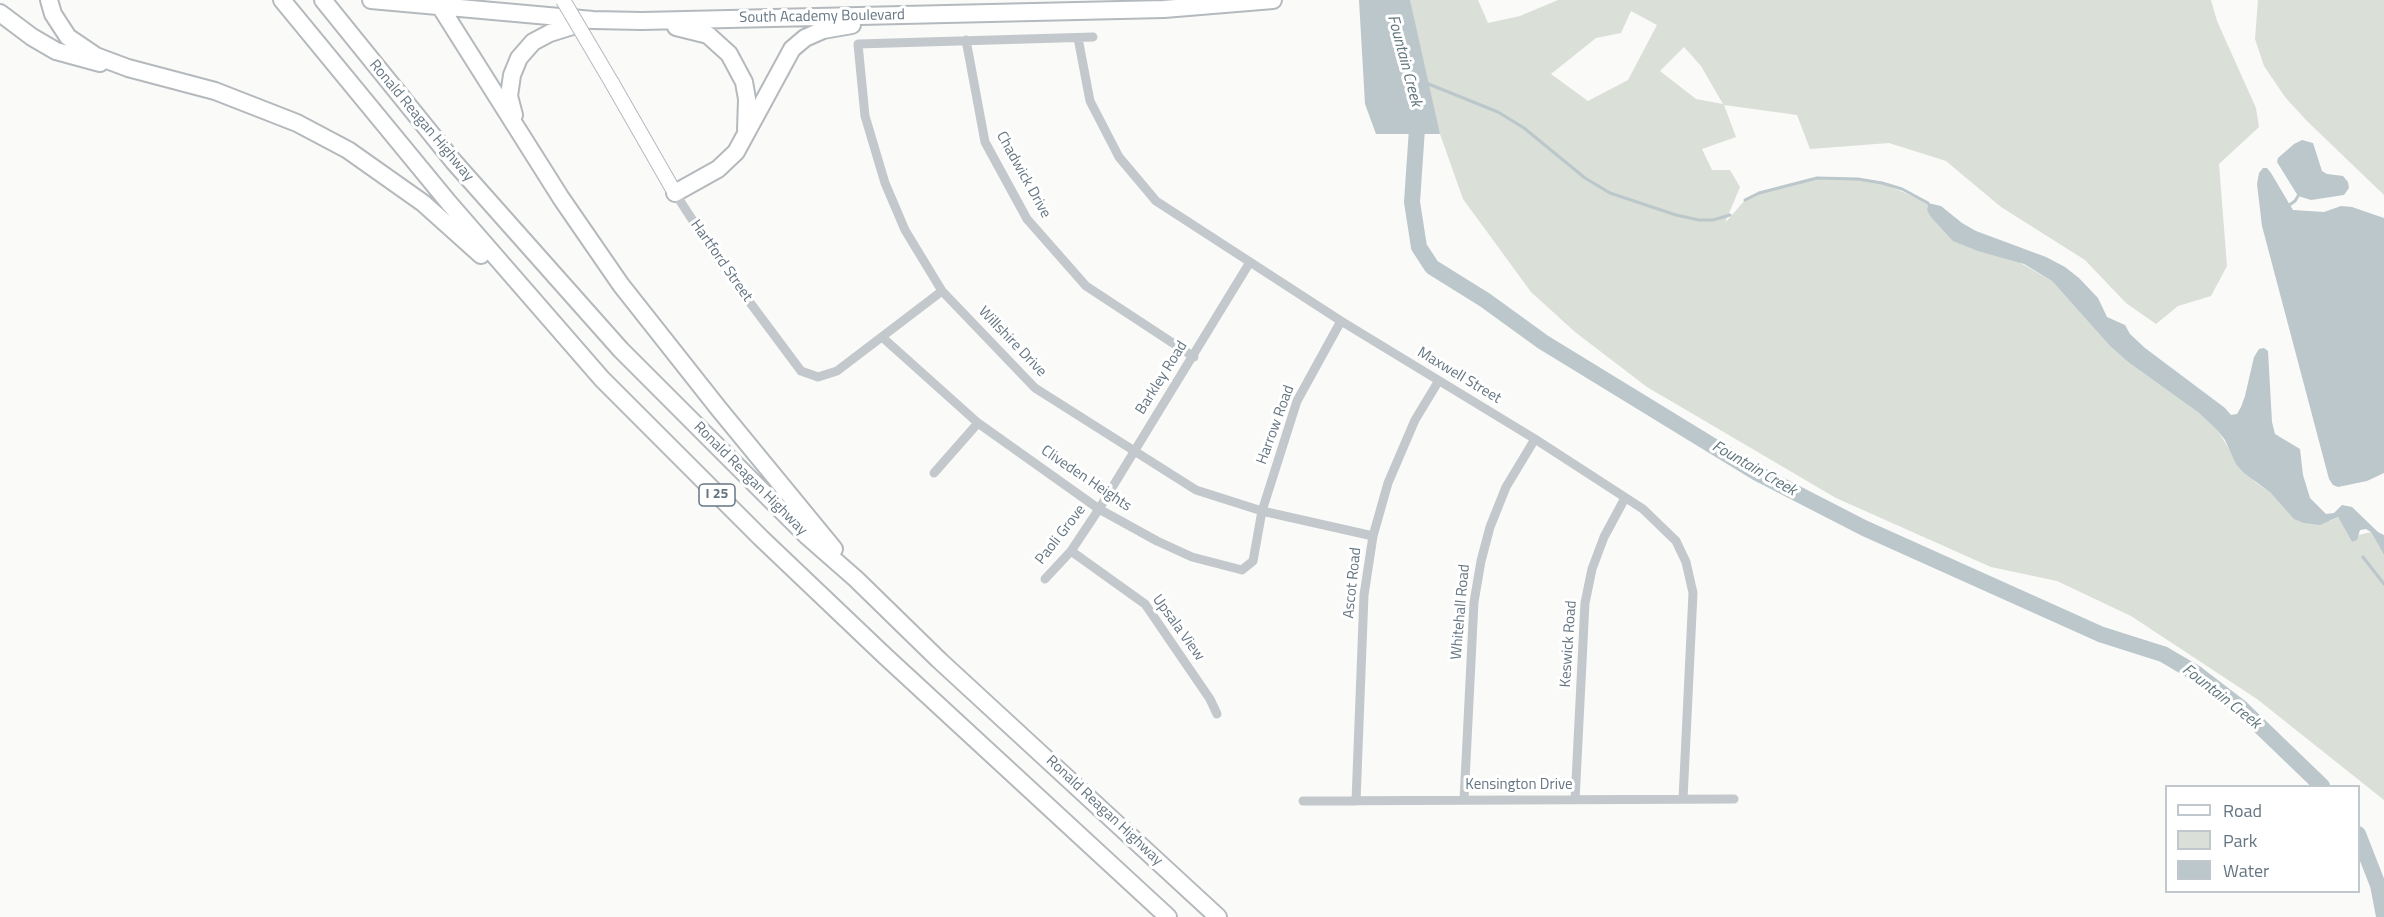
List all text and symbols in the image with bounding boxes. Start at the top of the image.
street label: South Academy Boulevard [739,7,905,27]
water label: Fountain Creek [1383,13,1425,109]
street label: Ronald Reagan Highway [365,57,477,185]
street label: Chadwick Drive [992,129,1054,221]
street label: Hartford Street [686,217,756,305]
street label: Willshire Drive [974,303,1050,381]
street label: Barkley Road [1132,338,1192,418]
street label: Maxwell Street [1414,344,1504,408]
street label: Harrow Road [1253,383,1299,467]
street label: Ronald Reagan Highway [689,418,811,540]
water label: Fountain Creek [1709,437,1799,501]
street label: Cliveden Heights [1037,442,1135,516]
road number: I 25 [699,484,735,506]
street label: Paoli Grove [1032,501,1090,569]
street label: Ascot Road [1340,547,1366,619]
street label: Whitehall Road [1448,564,1474,660]
street label: Upsala View [1148,591,1208,665]
street label: Keswick Road [1557,600,1581,688]
water label: Fountain Creek [2178,661,2264,733]
street label: Ronald Reagan Highway [1042,752,1166,870]
street label: Kensington Drive [1465,776,1573,794]
legend [2165,785,2360,893]
text: Road [2223,797,2262,824]
text: Park [2223,827,2257,854]
text: Water [2223,857,2269,884]

